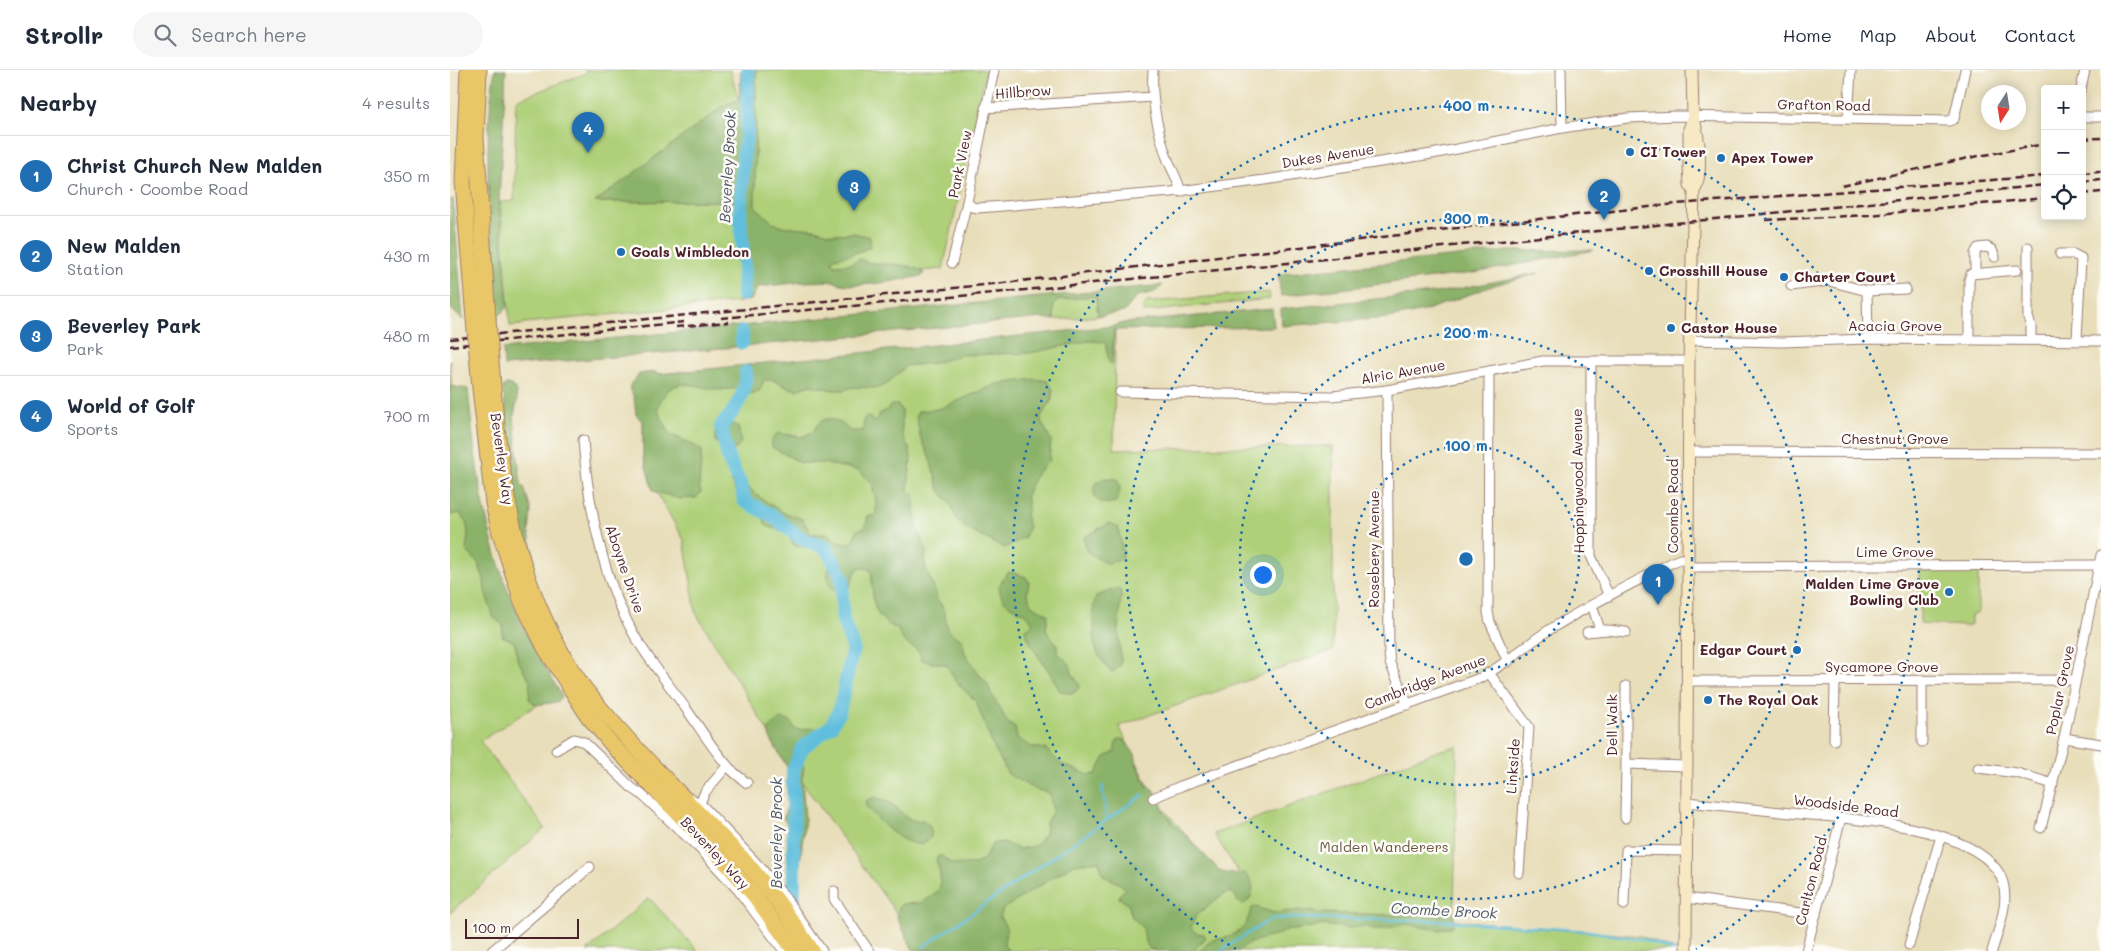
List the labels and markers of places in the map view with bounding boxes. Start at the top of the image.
pin: 4 [572,112,604,153]
place label: CI Tower [1640,142,1706,161]
marker: CI Tower [1624,146,1636,158]
place label: Apex Tower [1731,148,1814,167]
marker: Apex Tower [1715,152,1727,164]
pin: 3 [838,170,870,211]
pin: 2 [1588,179,1620,220]
place label: Goals Wimbledon [631,242,749,261]
marker: Goals Wimbledon [615,246,627,258]
place label: Crosshill House [1659,261,1768,280]
marker: Crosshill House [1643,265,1655,277]
place label: Charter Court [1794,267,1896,286]
marker: Charter Court [1778,271,1790,283]
place label: Castor House [1681,318,1777,337]
marker: Castor House [1665,322,1677,334]
centre of rings [1457,550,1475,568]
pin: 1 [1642,564,1674,605]
place label: Malden Lime Grove Bowling Club [1805,574,1939,609]
marker: Malden Lime Grove Bowling Club [1943,586,1955,598]
place label: Edgar Court [1699,640,1787,659]
marker: Edgar Court [1791,644,1803,656]
place label: The Royal Oak [1718,690,1819,709]
marker: The Royal Oak [1702,694,1714,706]

